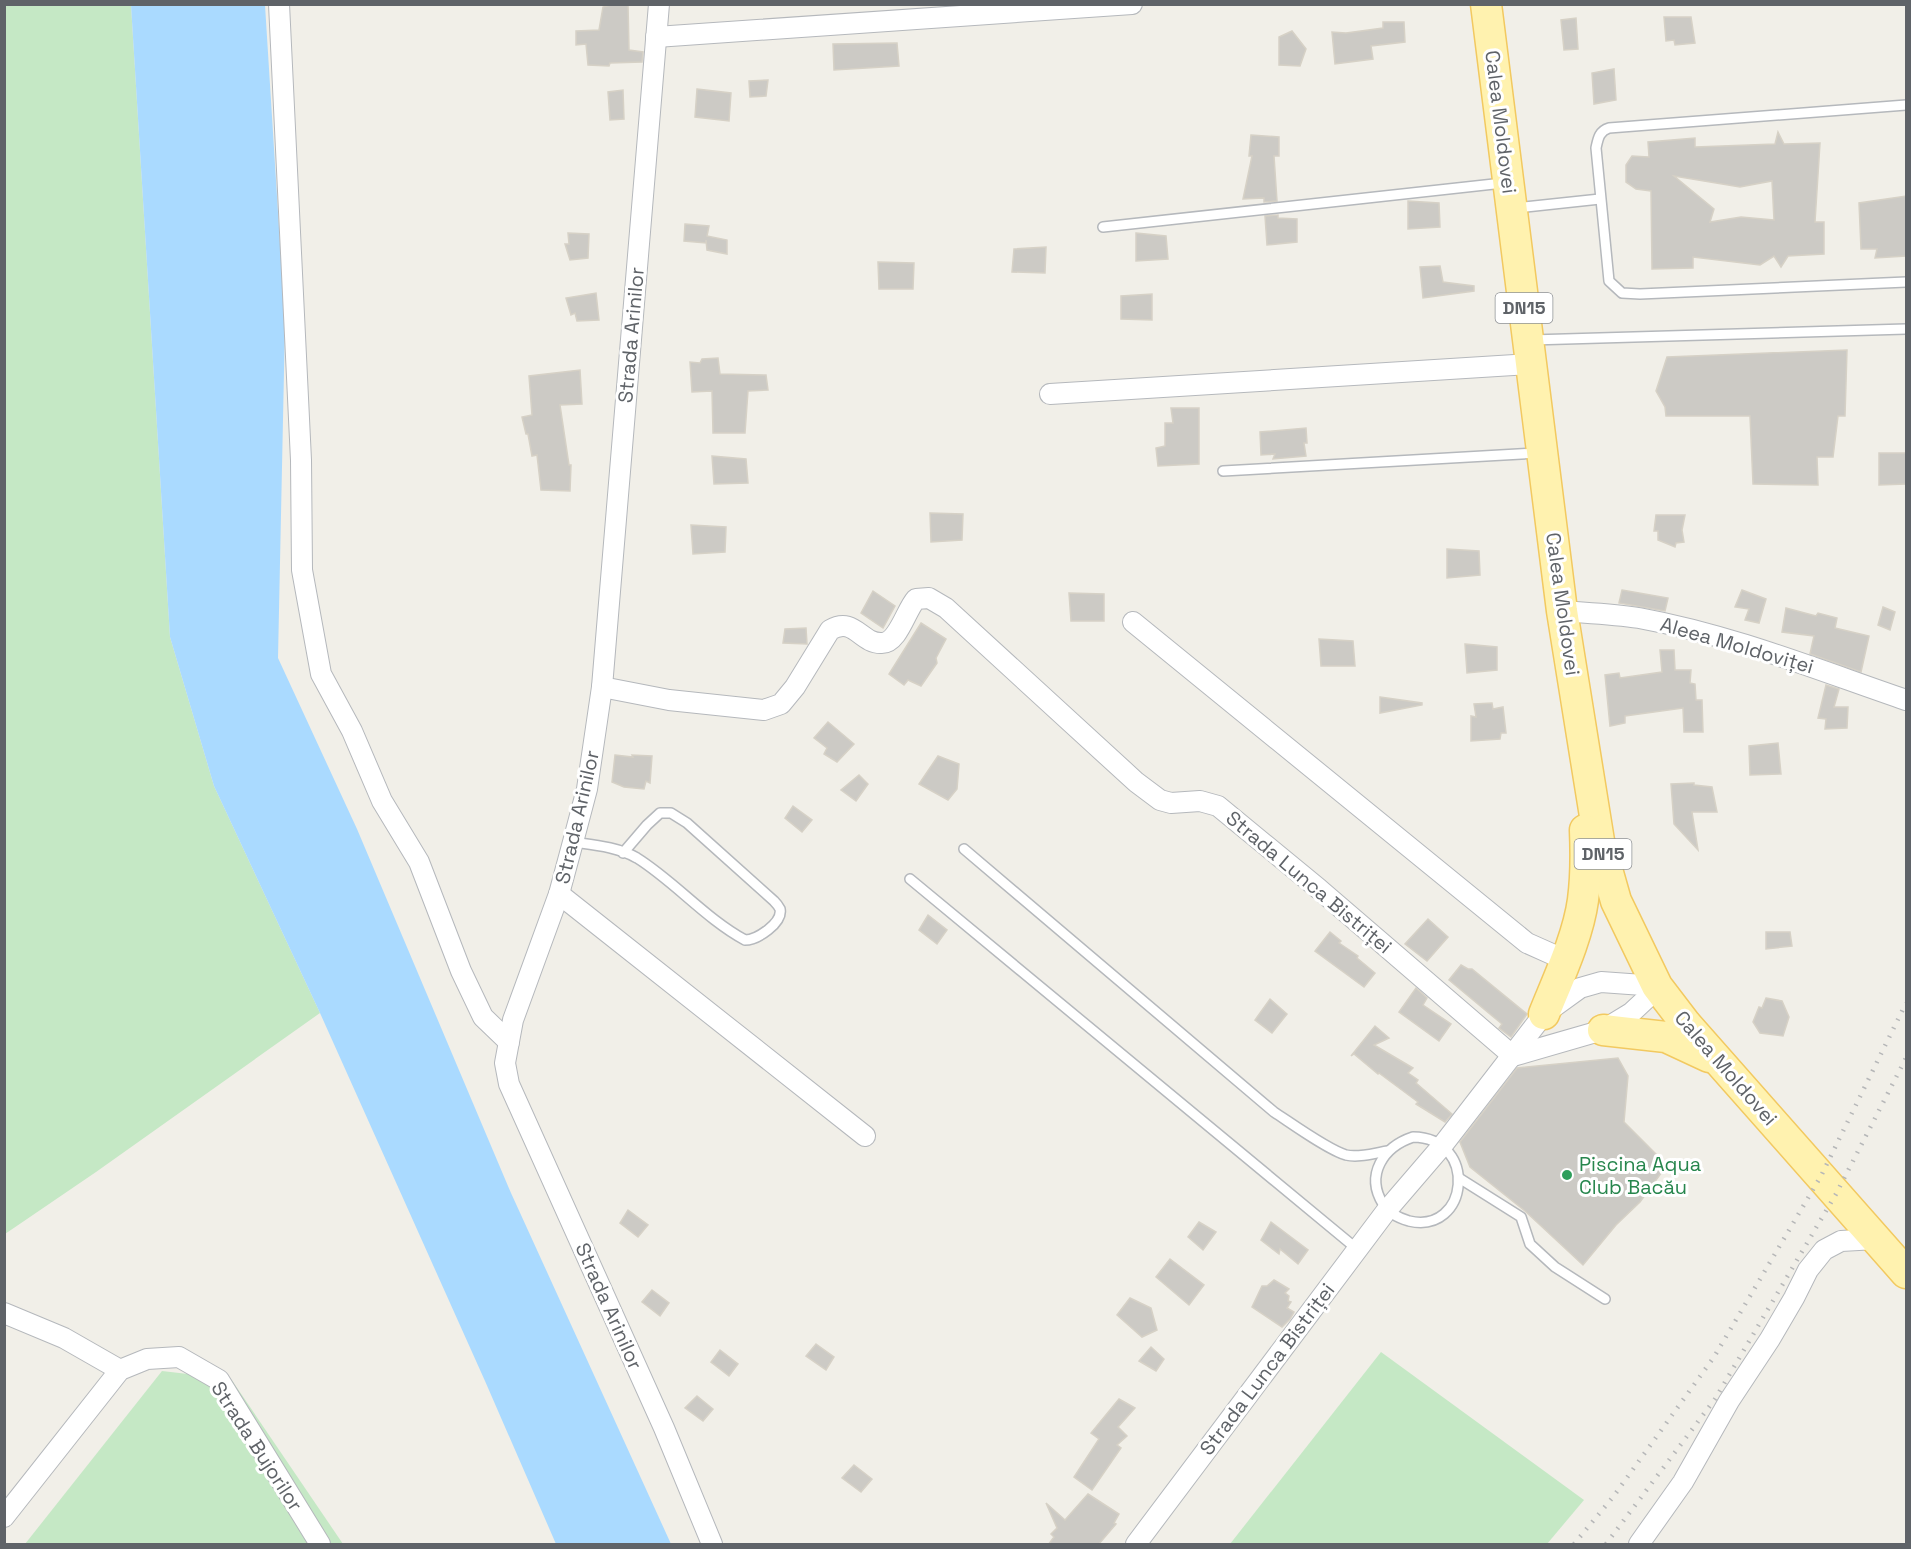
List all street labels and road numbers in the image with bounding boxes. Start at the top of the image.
street label: Calea Moldovei [1479,49,1523,195]
street label: Strada Arinilor [612,266,650,404]
road number: DN15 [1496,293,1552,323]
street label: Calea Moldovei [1540,531,1586,677]
street label: Aleea Moldoviței [1657,611,1817,679]
street label: Strada Arinilor [549,748,605,886]
street label: Strada Lunca Bistriței [1221,805,1397,959]
road number: DN15 [1574,839,1632,869]
street label: Calea Moldovei [1669,1005,1783,1131]
street label: Strada Arinilor [569,1239,649,1373]
street label: Strada Lunca Bistriței [1194,1278,1340,1460]
street label: Strada Bujorilor [205,1376,309,1516]

